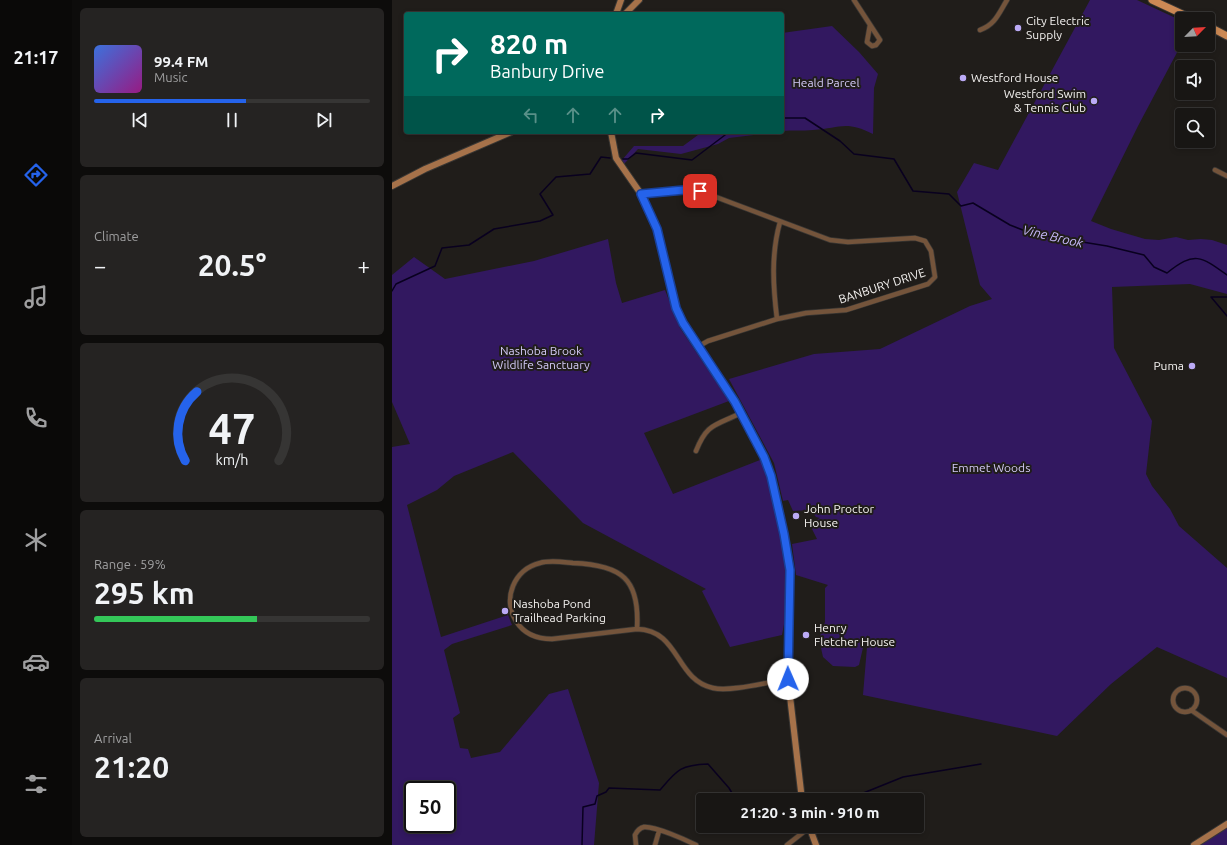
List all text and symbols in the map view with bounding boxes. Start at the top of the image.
north arrow [1175,12,1215,52]
map controls [1175,12,1215,148]
place label: City Electric Supply [1026,14,1090,41]
marker: City Electric Supply [1013,23,1023,33]
icon: right [424,28,476,80]
text: 820 m [490,28,568,59]
text: 21:17 [13,47,59,67]
text: 99.4 FM [154,53,208,70]
button: sound [1175,60,1215,100]
text: Banbury Drive [490,61,604,81]
text: Music [154,70,188,84]
place label: Westford House [971,71,1058,84]
marker: Westford House [958,73,968,83]
park label: Heald Parcel [792,76,860,89]
place label: Westford Swim & Tennis Club [1004,87,1086,114]
marker: Westford Swim & Tennis Club [1089,96,1099,106]
icon: left [520,104,542,126]
icon: ahead [562,104,584,126]
icon: ahead [604,104,626,126]
icon: right [646,104,668,126]
button: search [1175,108,1215,148]
icon: previous [129,109,151,131]
icon: pause [221,109,243,131]
icon: next [313,109,335,131]
icon: directions [22,161,50,189]
pin [683,174,717,208]
icon: arrive [689,180,711,202]
water label: Vine Brook [1021,222,1085,250]
text: Climate [94,229,139,243]
text: 20.5° [198,248,266,282]
text: − [94,253,106,278]
text: + [358,253,370,278]
street label: BANBURY DRIVE [837,265,927,306]
icon: music [22,283,50,311]
park label: Nashoba Brook Wildlife Sanctuary [492,344,590,371]
place label: Puma [1153,359,1184,372]
marker: Puma [1187,361,1197,371]
icon: phone [22,404,50,432]
text: 47 [209,404,255,451]
text: km/h [216,451,248,467]
park label: Emmet Woods [952,461,1030,474]
place label: John Proctor House [804,502,874,529]
marker: John Proctor House [791,511,801,521]
icon: climate [22,526,50,554]
text: Range · 59% [94,557,166,571]
text: 295 km [94,576,195,610]
place label: Nashoba Pond Trailhead Parking [513,597,606,624]
marker: Nashoba Pond Trailhead Parking [500,606,510,616]
place label: Henry Fletcher House [814,621,895,648]
marker: Henry Fletcher House [801,630,811,640]
icon: car [22,648,50,676]
position arrow [767,658,809,700]
text: Arrival [94,731,132,745]
text: 21:20 [94,750,169,784]
icon: filters [22,770,50,798]
speed limit sign: 50 [404,781,456,833]
text: 21:20 · 3 min · 910 m [741,804,879,821]

